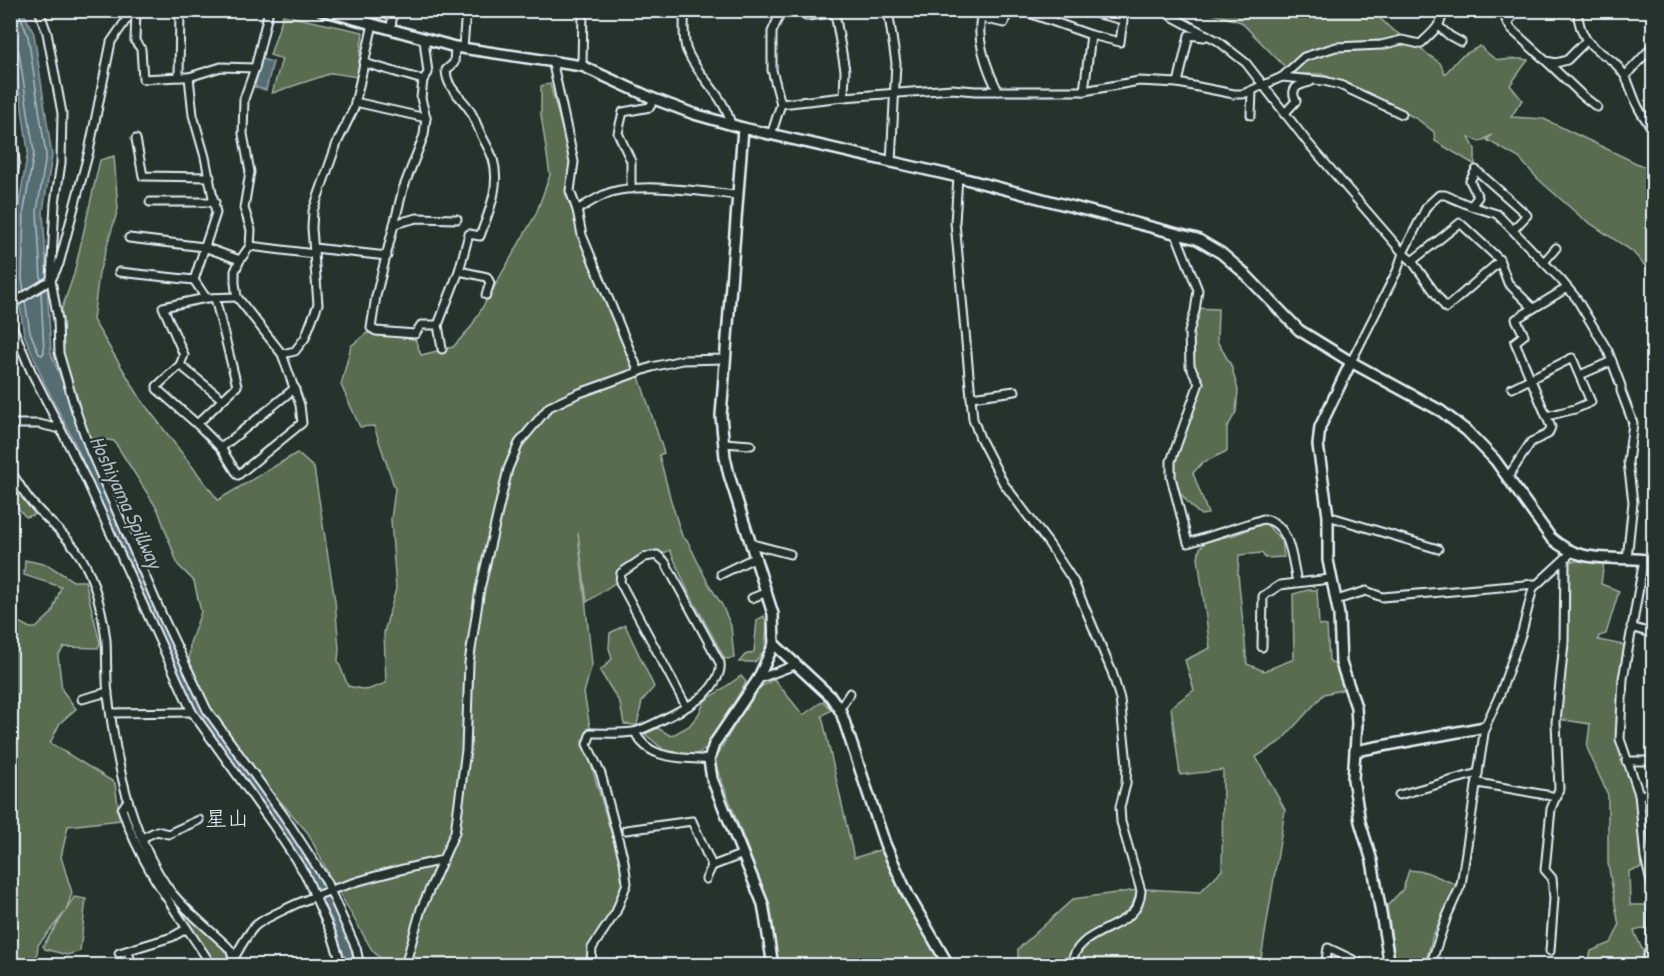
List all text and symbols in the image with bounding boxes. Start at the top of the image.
water label: Hoshiyama Spillway [83,431,171,575]
district label: 星山 [205,803,249,833]

